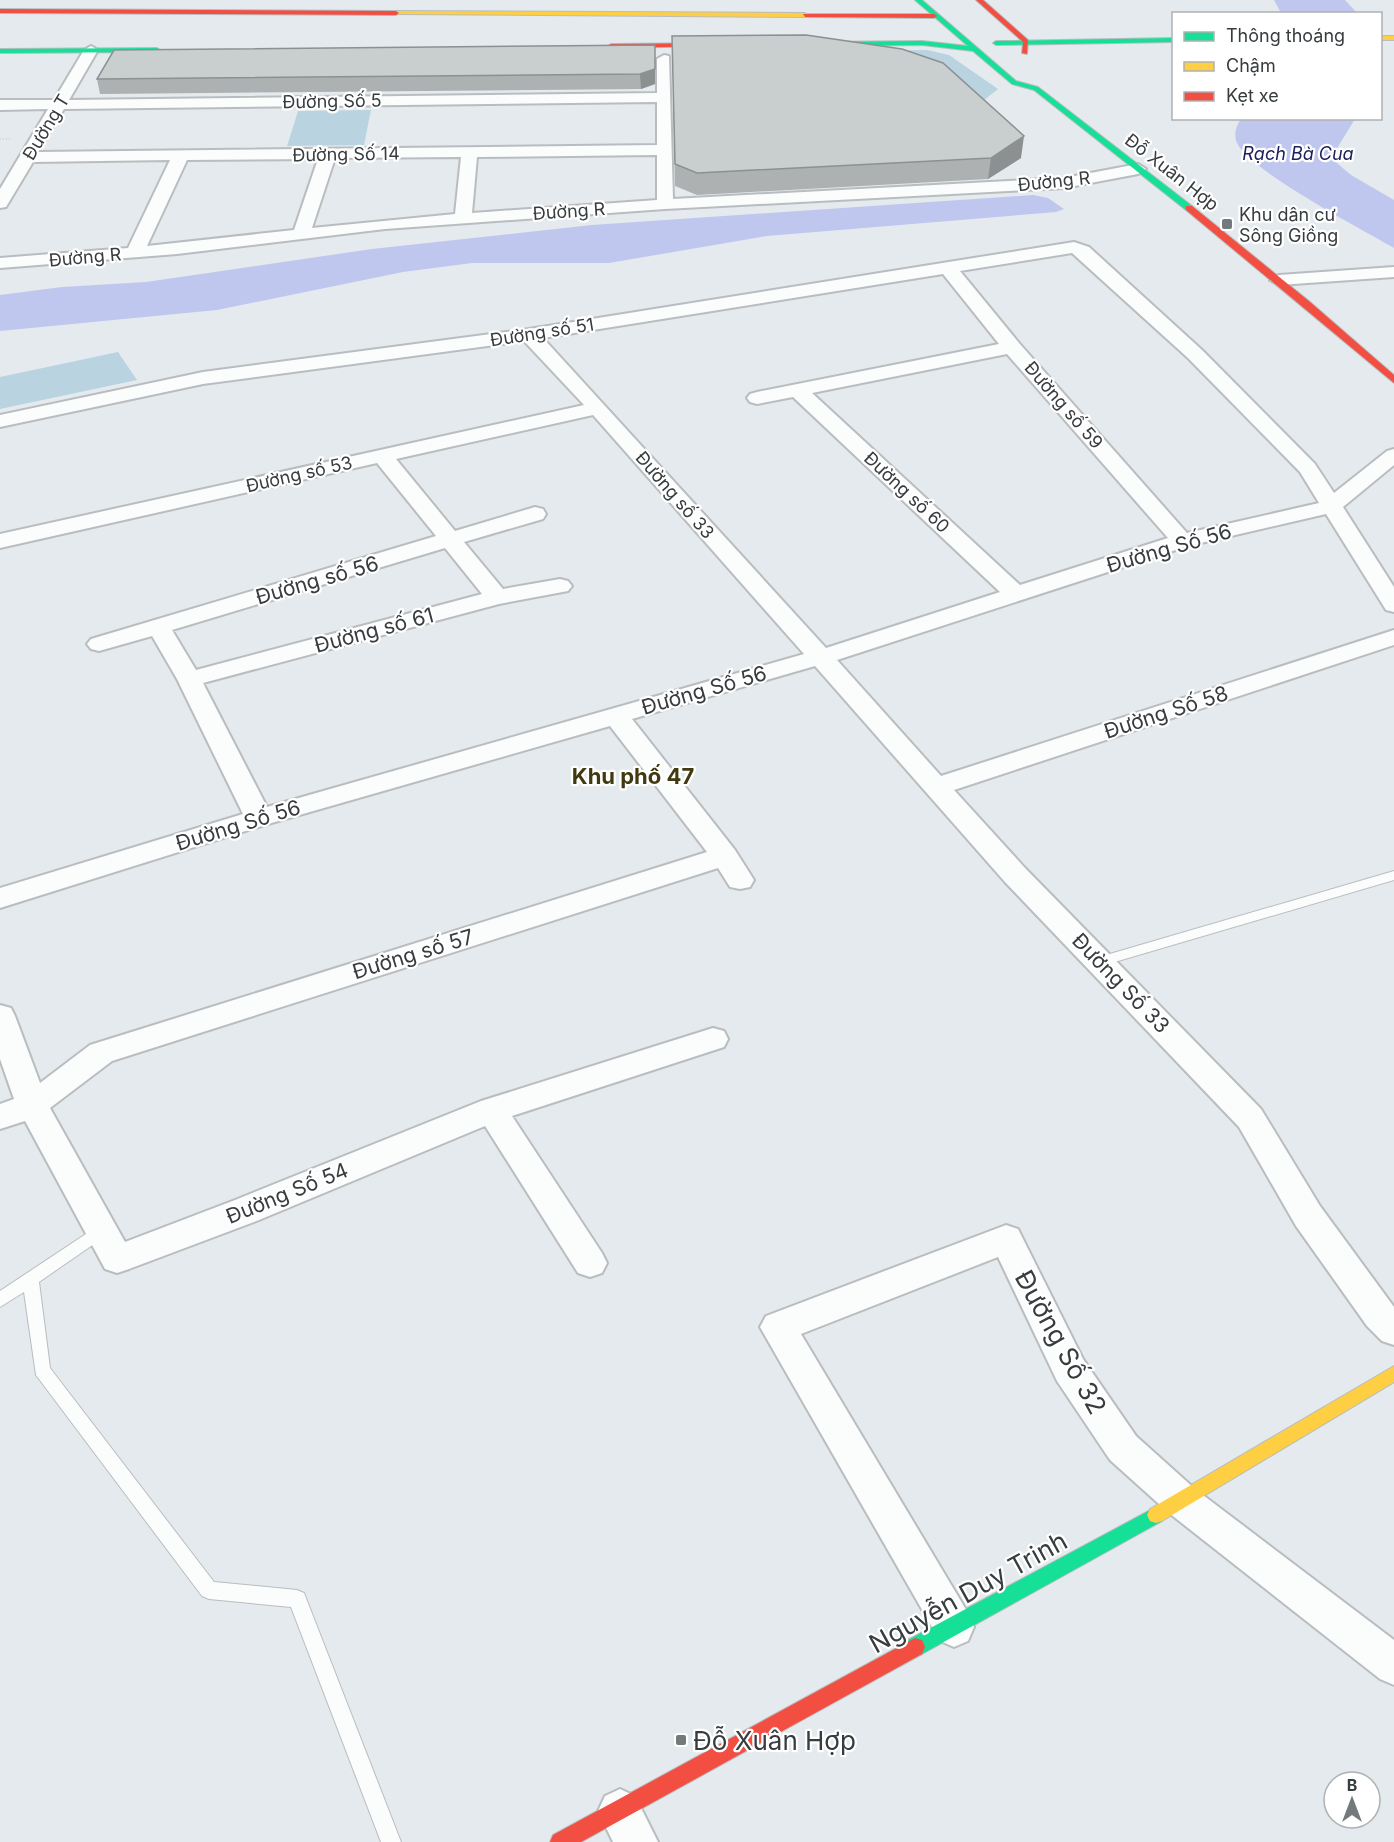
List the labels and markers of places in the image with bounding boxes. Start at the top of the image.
place label: Khu dân cư Sông Giồng [1239,204,1338,246]
marker: Khu dân cư Sông Giồng [1220,217,1234,231]
place label: Đỗ Xuân Hợp [693,1725,856,1756]
marker: Đỗ Xuân Hợp [674,1733,688,1747]

